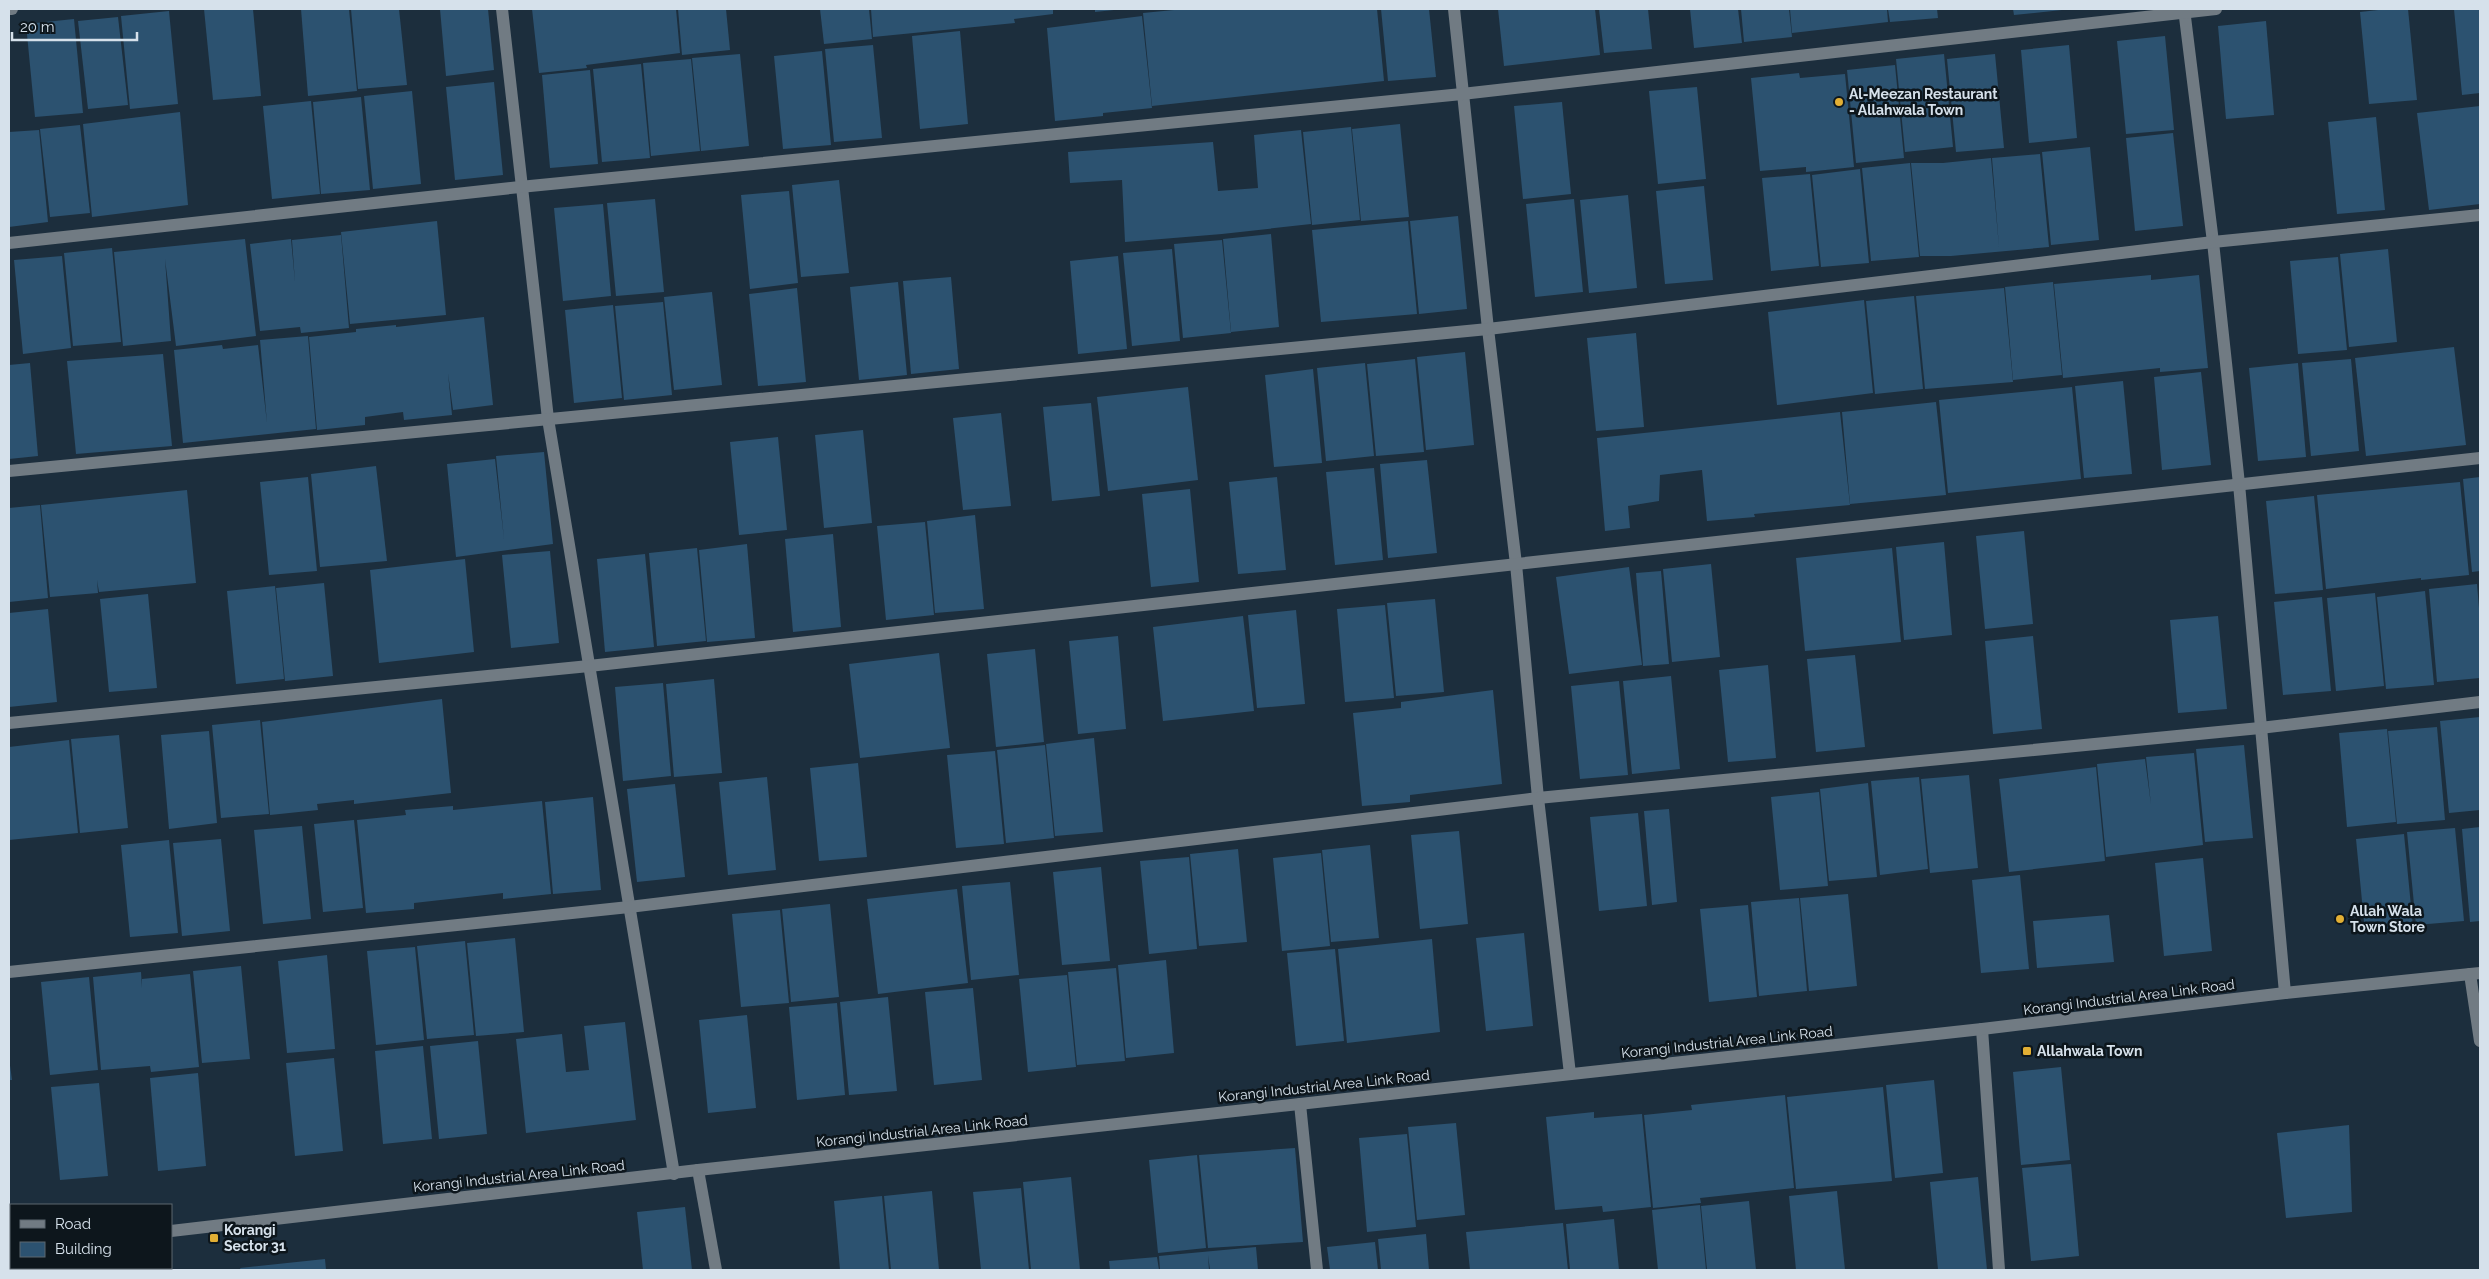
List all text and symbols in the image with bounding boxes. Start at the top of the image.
scale bar [12,10,138,42]
text: 20 m [20,18,55,36]
place label: Al-Meezan Restaurant - Allahwala Town [1849,86,1998,118]
marker: Al-Meezan Restaurant - Allahwala Town [1833,96,1845,108]
place label: Allah Wala Town Store [2350,903,2426,935]
marker: Allah Wala Town Store [2334,913,2346,925]
street label: Korangi Industrial Area Link Road [2023,976,2235,1018]
street label: Korangi Industrial Area Link Road [1620,1023,1834,1061]
place label: Allahwala Town [2037,1043,2142,1059]
marker: Allahwala Town [2021,1045,2033,1057]
street label: Korangi Industrial Area Link Road [1217,1067,1431,1105]
street label: Korangi Industrial Area Link Road [815,1112,1029,1150]
street label: Korangi Industrial Area Link Road [412,1157,626,1195]
legend [10,1204,172,1269]
text: Road [55,1215,91,1233]
place label: Korangi Sector 31 [224,1222,286,1254]
marker: Korangi Sector 31 [208,1232,220,1244]
text: Building [55,1240,112,1258]

